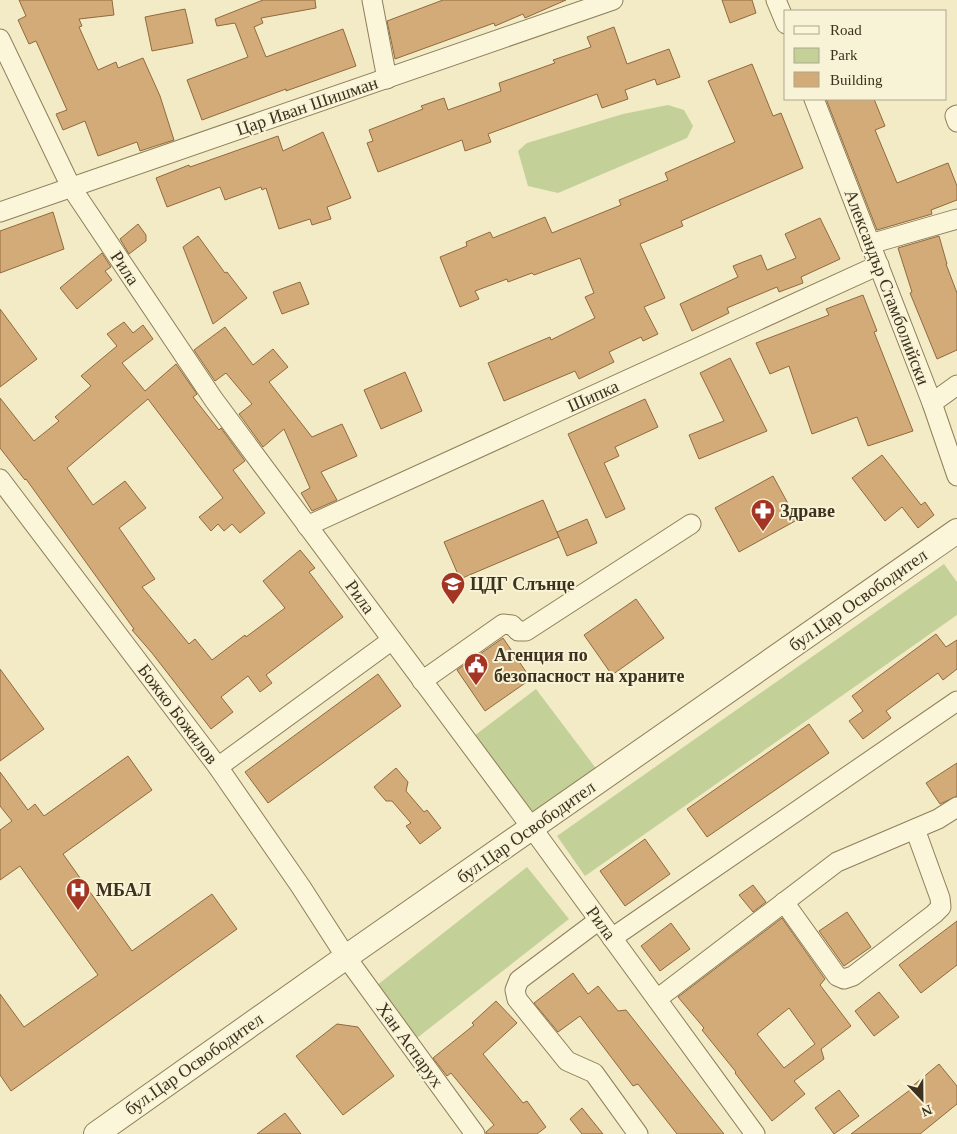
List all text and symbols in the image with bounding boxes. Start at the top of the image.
legend [784,10,947,100]
text: Road [830,22,862,38]
text: Park [830,47,858,63]
street label: Цар Иван Шишман [234,72,381,140]
text: Building [830,72,883,88]
street label: Александър Стамболийски [840,186,934,388]
street label: Рила [106,247,144,289]
street label: Шипка [564,376,622,416]
pharmacy icon: Здраве [750,498,776,532]
place label: Здраве [780,501,835,521]
street label: бул.Цар Освободител [785,545,931,655]
school or university icon: ЦДГ Слънце [440,571,466,605]
place label: ЦДГ Слънце [470,574,575,594]
street label: Рила [341,576,379,618]
place label: Агенция по безопасност на храните [494,645,684,686]
public building icon: Агенция по безопасност на храните [463,652,489,686]
street label: Божко Божилов [134,660,222,768]
street label: бул.Цар Освободител [453,777,599,887]
hospital icon: МБАЛ [65,877,91,911]
place label: МБАЛ [96,880,152,900]
street label: Рила [582,902,620,944]
street label: Хан Аспарух [373,999,447,1091]
street label: бул.Цар Освободител [121,1009,267,1119]
north arrow [897,1074,947,1124]
text: N [919,1102,934,1119]

